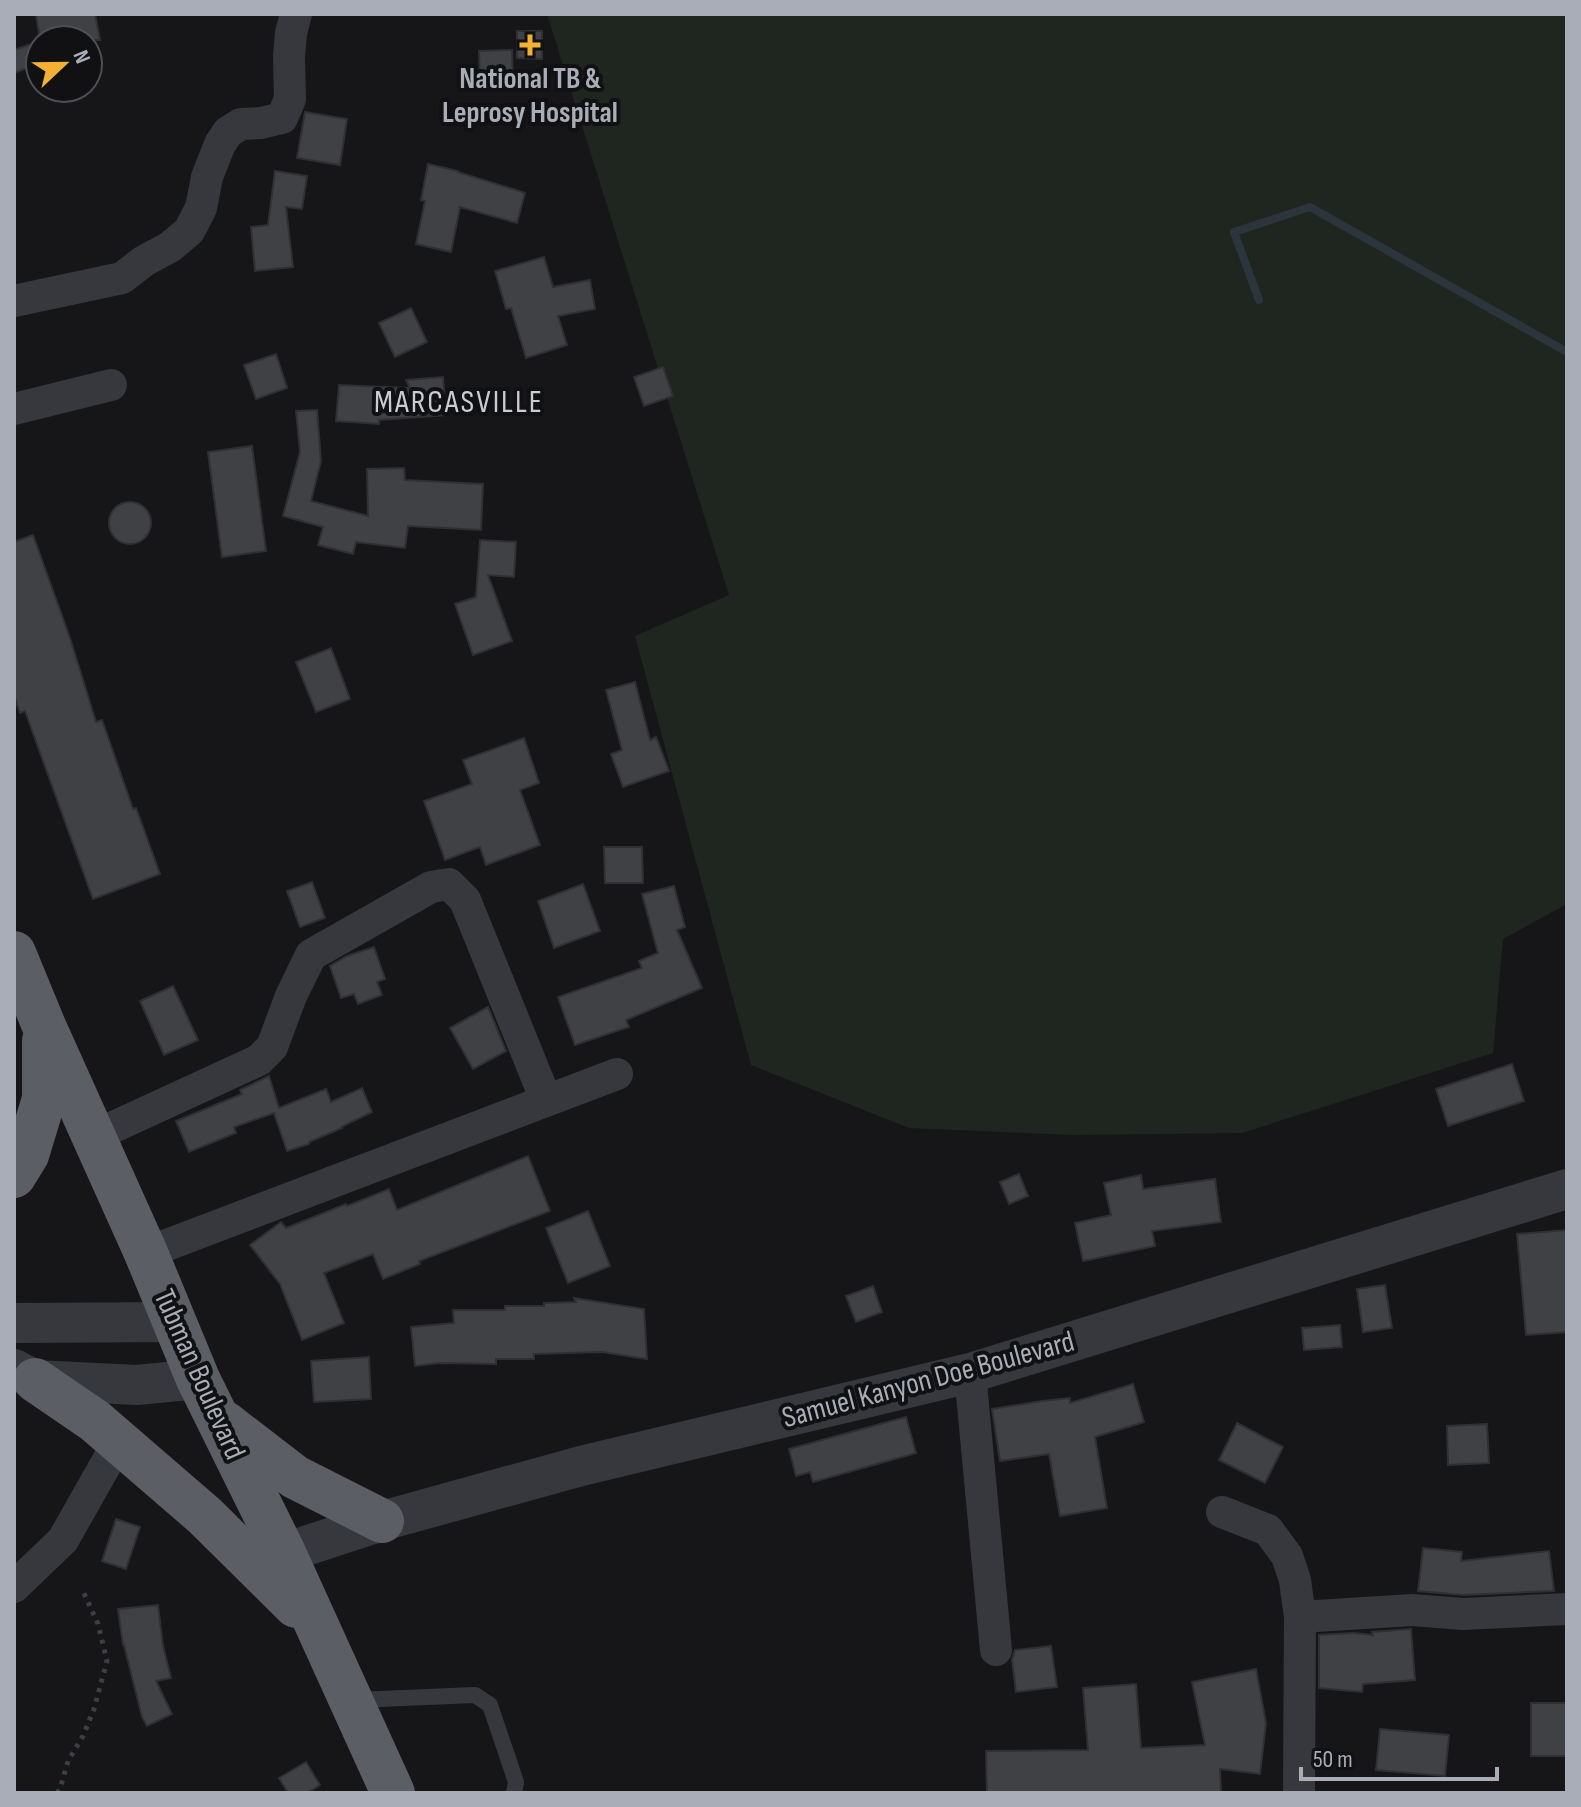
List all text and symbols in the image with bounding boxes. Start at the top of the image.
north arrow [24,24,104,104]
marker: National TB & Leprosy Hospital [519,34,541,56]
text: N [66,47,96,68]
place label: National TB & Leprosy Hospital [442,61,618,131]
district label: MARCASVILLE [374,383,544,422]
street label: Tubman Boulevard [146,1284,253,1465]
street label: Samuel Kanyon Doe Boulevard [778,1324,1078,1436]
scale bar [1301,1731,1497,1781]
text: 50 m [1313,1745,1353,1774]

